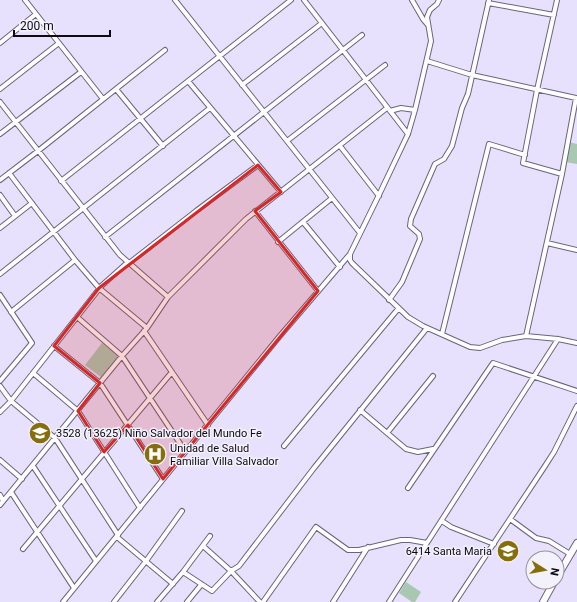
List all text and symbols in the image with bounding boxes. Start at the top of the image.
scale bar [14,12,110,38]
text: 200 m [20,19,54,33]
school or university icon: 3528 (13625) Niño Salvador del Mundo Fe [27,420,53,446]
place label: 3528 (13625) Niño Salvador del Mundo Fe [56,427,262,440]
hospital icon: Unidad de Salud Familiar Villa Salvador [142,441,168,467]
place label: Unidad de Salud Familiar Villa Salvador [170,442,279,468]
school or university icon: 6414 Santa Maria [495,538,521,564]
place label: 6414 Santa Maria [406,545,492,558]
north arrow [525,550,565,590]
text: N [547,567,561,577]

